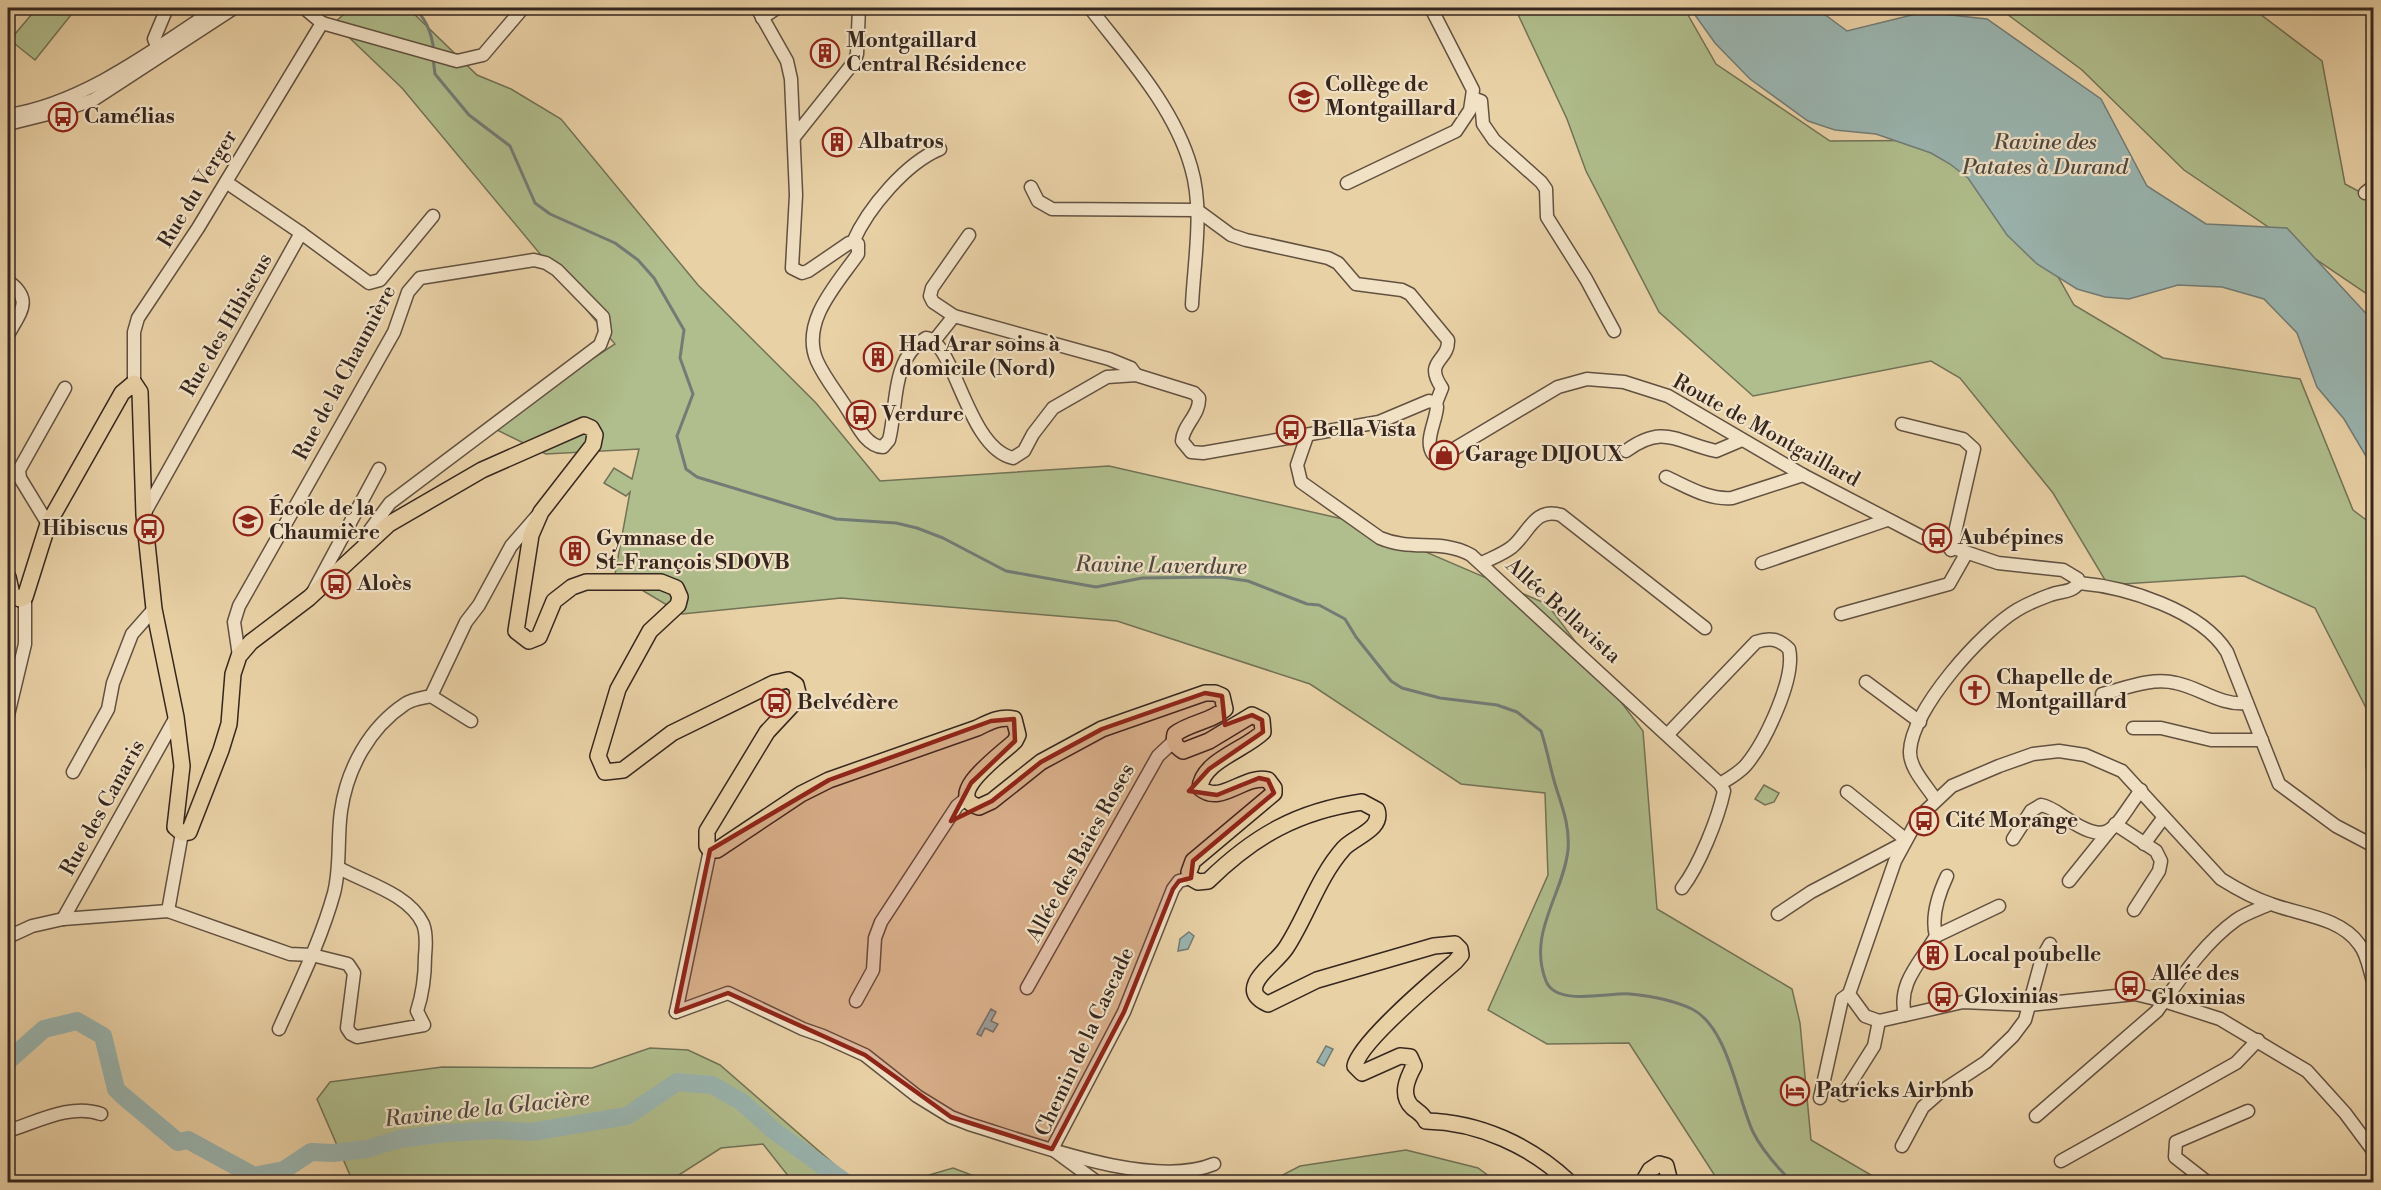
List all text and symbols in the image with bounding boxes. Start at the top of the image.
place label: Montgaillard Central Résidence [846,28,1026,78]
building icon: Montgaillard Central Résidence [809,37,841,69]
place label: Collège de Montgaillard [1325,72,1456,122]
school or university icon: Collège de Montgaillard [1288,81,1320,113]
bus stop icon: Camélias [47,101,79,133]
place label: Camélias [84,104,175,130]
street label: Rue du Verger [153,125,243,253]
building icon: Albatros [821,126,853,158]
place label: Albatros [857,129,944,155]
water label: Ravine des Patates à Durand [1961,129,2130,181]
street label: Rue des Hibiscus [175,249,279,401]
street label: Rue de la Chaumière [288,281,402,465]
place label: Had Arar soins à domicile (Nord) [899,332,1060,382]
building icon: Had Arar soins à domicile (Nord) [862,341,894,373]
street label: Route de Montgaillard [1668,369,1864,493]
bus stop icon: Verdure [845,399,877,431]
place label: Verdure [881,402,964,428]
bus stop icon: Bella Vista [1275,414,1307,446]
place label: Bella Vista [1312,417,1417,443]
shop icon: Garage DIJOUX [1428,439,1460,471]
place label: Garage DIJOUX [1465,442,1624,468]
place label: École de la Chaumière [269,494,380,546]
school or university icon: École de la Chaumière [232,505,264,537]
bus stop icon: Hibiscus [133,513,165,545]
place label: Hibiscus [42,516,128,542]
bus stop icon: Aubépines [1921,522,1953,554]
place label: Aubépines [1957,525,2064,551]
place label: Gymnase de St-François SDOVB [596,526,790,576]
building icon: Gymnase de St-François SDOVB [559,535,591,567]
water label: Ravine Laverdure [1074,551,1247,581]
street label: Allée Bellavista [1499,552,1626,670]
bus stop icon: Aloès [320,568,352,600]
place label: Aloès [356,571,412,597]
place label: Chapelle de Montgaillard [1996,665,2127,715]
church icon: Chapelle de Montgaillard [1959,674,1991,706]
bus stop icon: Belvédère [760,687,792,719]
place label: Belvédère [797,690,899,716]
street label: Rue des Canaris [55,736,151,880]
street label: Allée des Baies Roses [1021,759,1141,948]
bus stop icon: Cité Morange [1908,805,1940,837]
place label: Cité Morange [1945,808,2078,834]
building icon: Local poubelle [1917,939,1949,971]
place label: Local poubelle [1954,942,2101,968]
street label: Chemin de la Cascade [1030,943,1140,1141]
place label: Allée des Gloxinias [2150,961,2245,1011]
bus stop icon: Allée des Gloxinias [2114,970,2146,1002]
bus stop icon: Gloxinias [1927,981,1959,1013]
place label: Gloxinias [1964,984,2058,1010]
hotel icon: Patricks Airbnb [1779,1075,1811,1107]
place label: Patricks Airbnb [1816,1078,1974,1104]
water label: Ravine de la Glacière [382,1085,591,1133]

